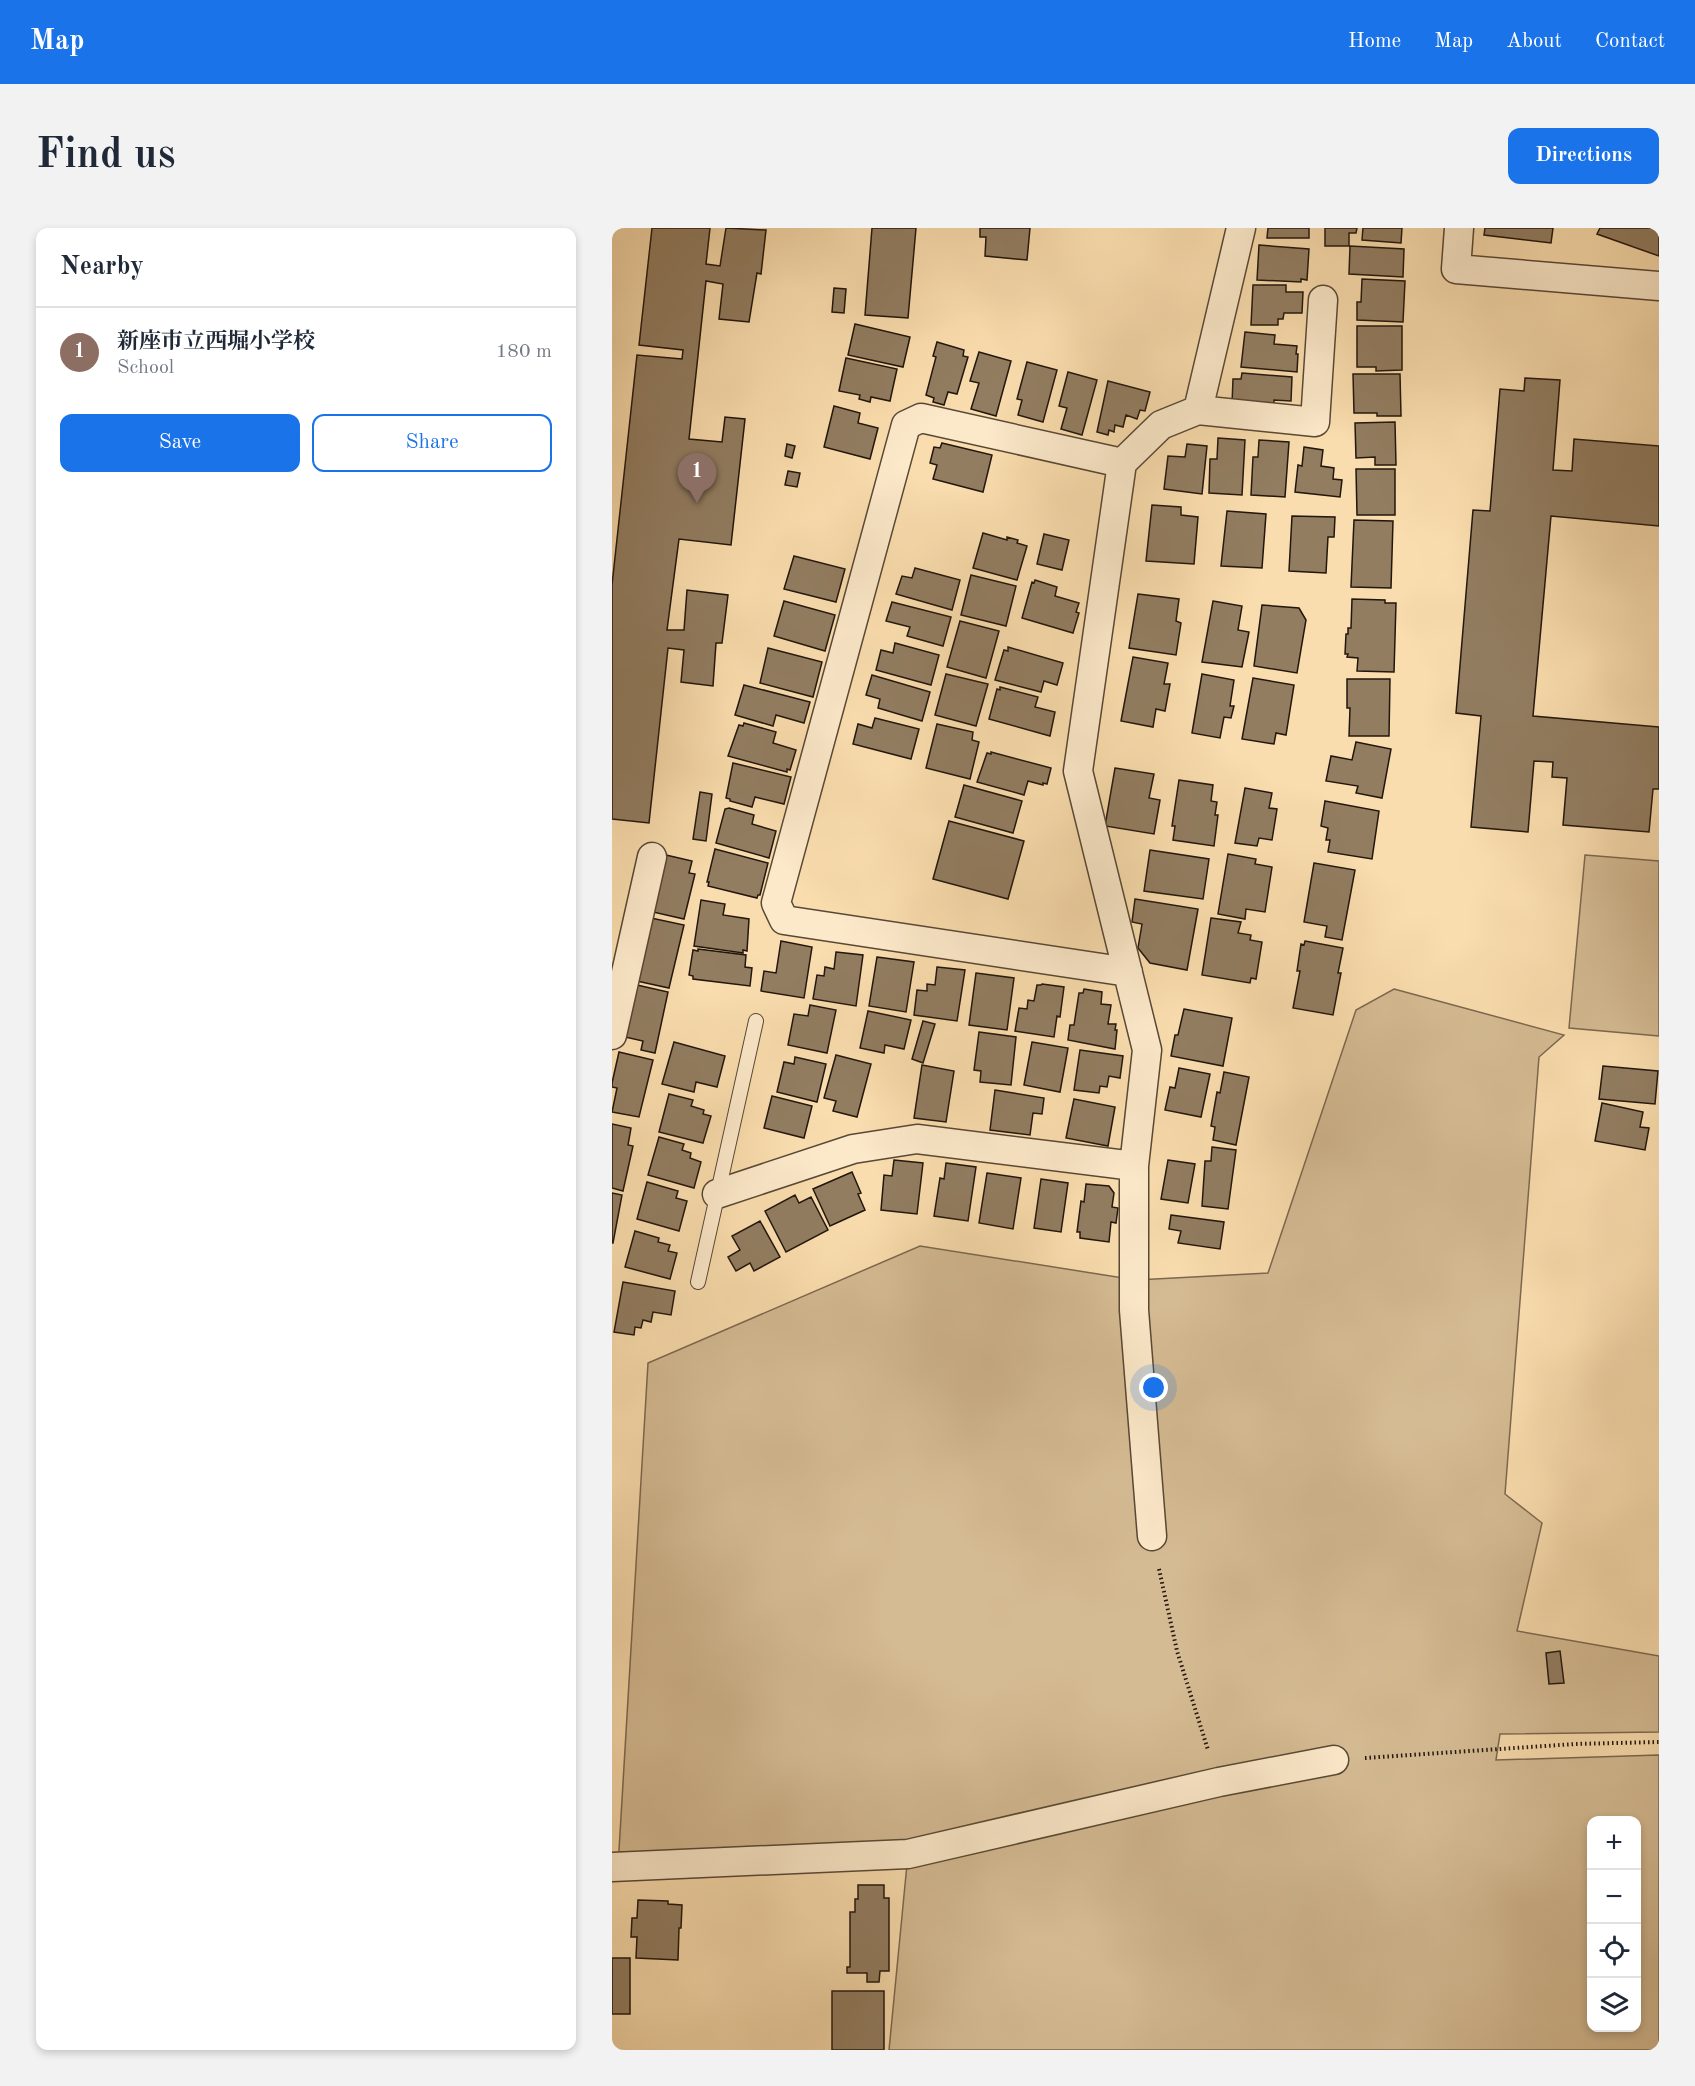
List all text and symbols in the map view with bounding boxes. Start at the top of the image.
text: Map [30,28,84,56]
text: Home [1348,31,1401,52]
text: Map [1434,31,1473,52]
text: About [1506,31,1562,52]
text: Contact [1595,31,1665,52]
button: Directions [1508,128,1659,184]
text: Find us [36,135,175,177]
text: Nearby [60,254,144,280]
text: 新座市立西堀小学校 [117,331,315,353]
text: 1 [74,342,85,362]
text: 180 m [496,342,552,362]
text: School [117,358,174,378]
button: Save [60,414,300,472]
button: Share [312,414,552,472]
pin: 1 [678,454,716,503]
your location [1139,1373,1168,1402]
map controls [1587,1816,1641,2032]
button: + [1587,1816,1641,1870]
button: − [1587,1870,1641,1924]
button: locate [1587,1924,1641,1978]
button: layers [1587,1978,1641,2032]

